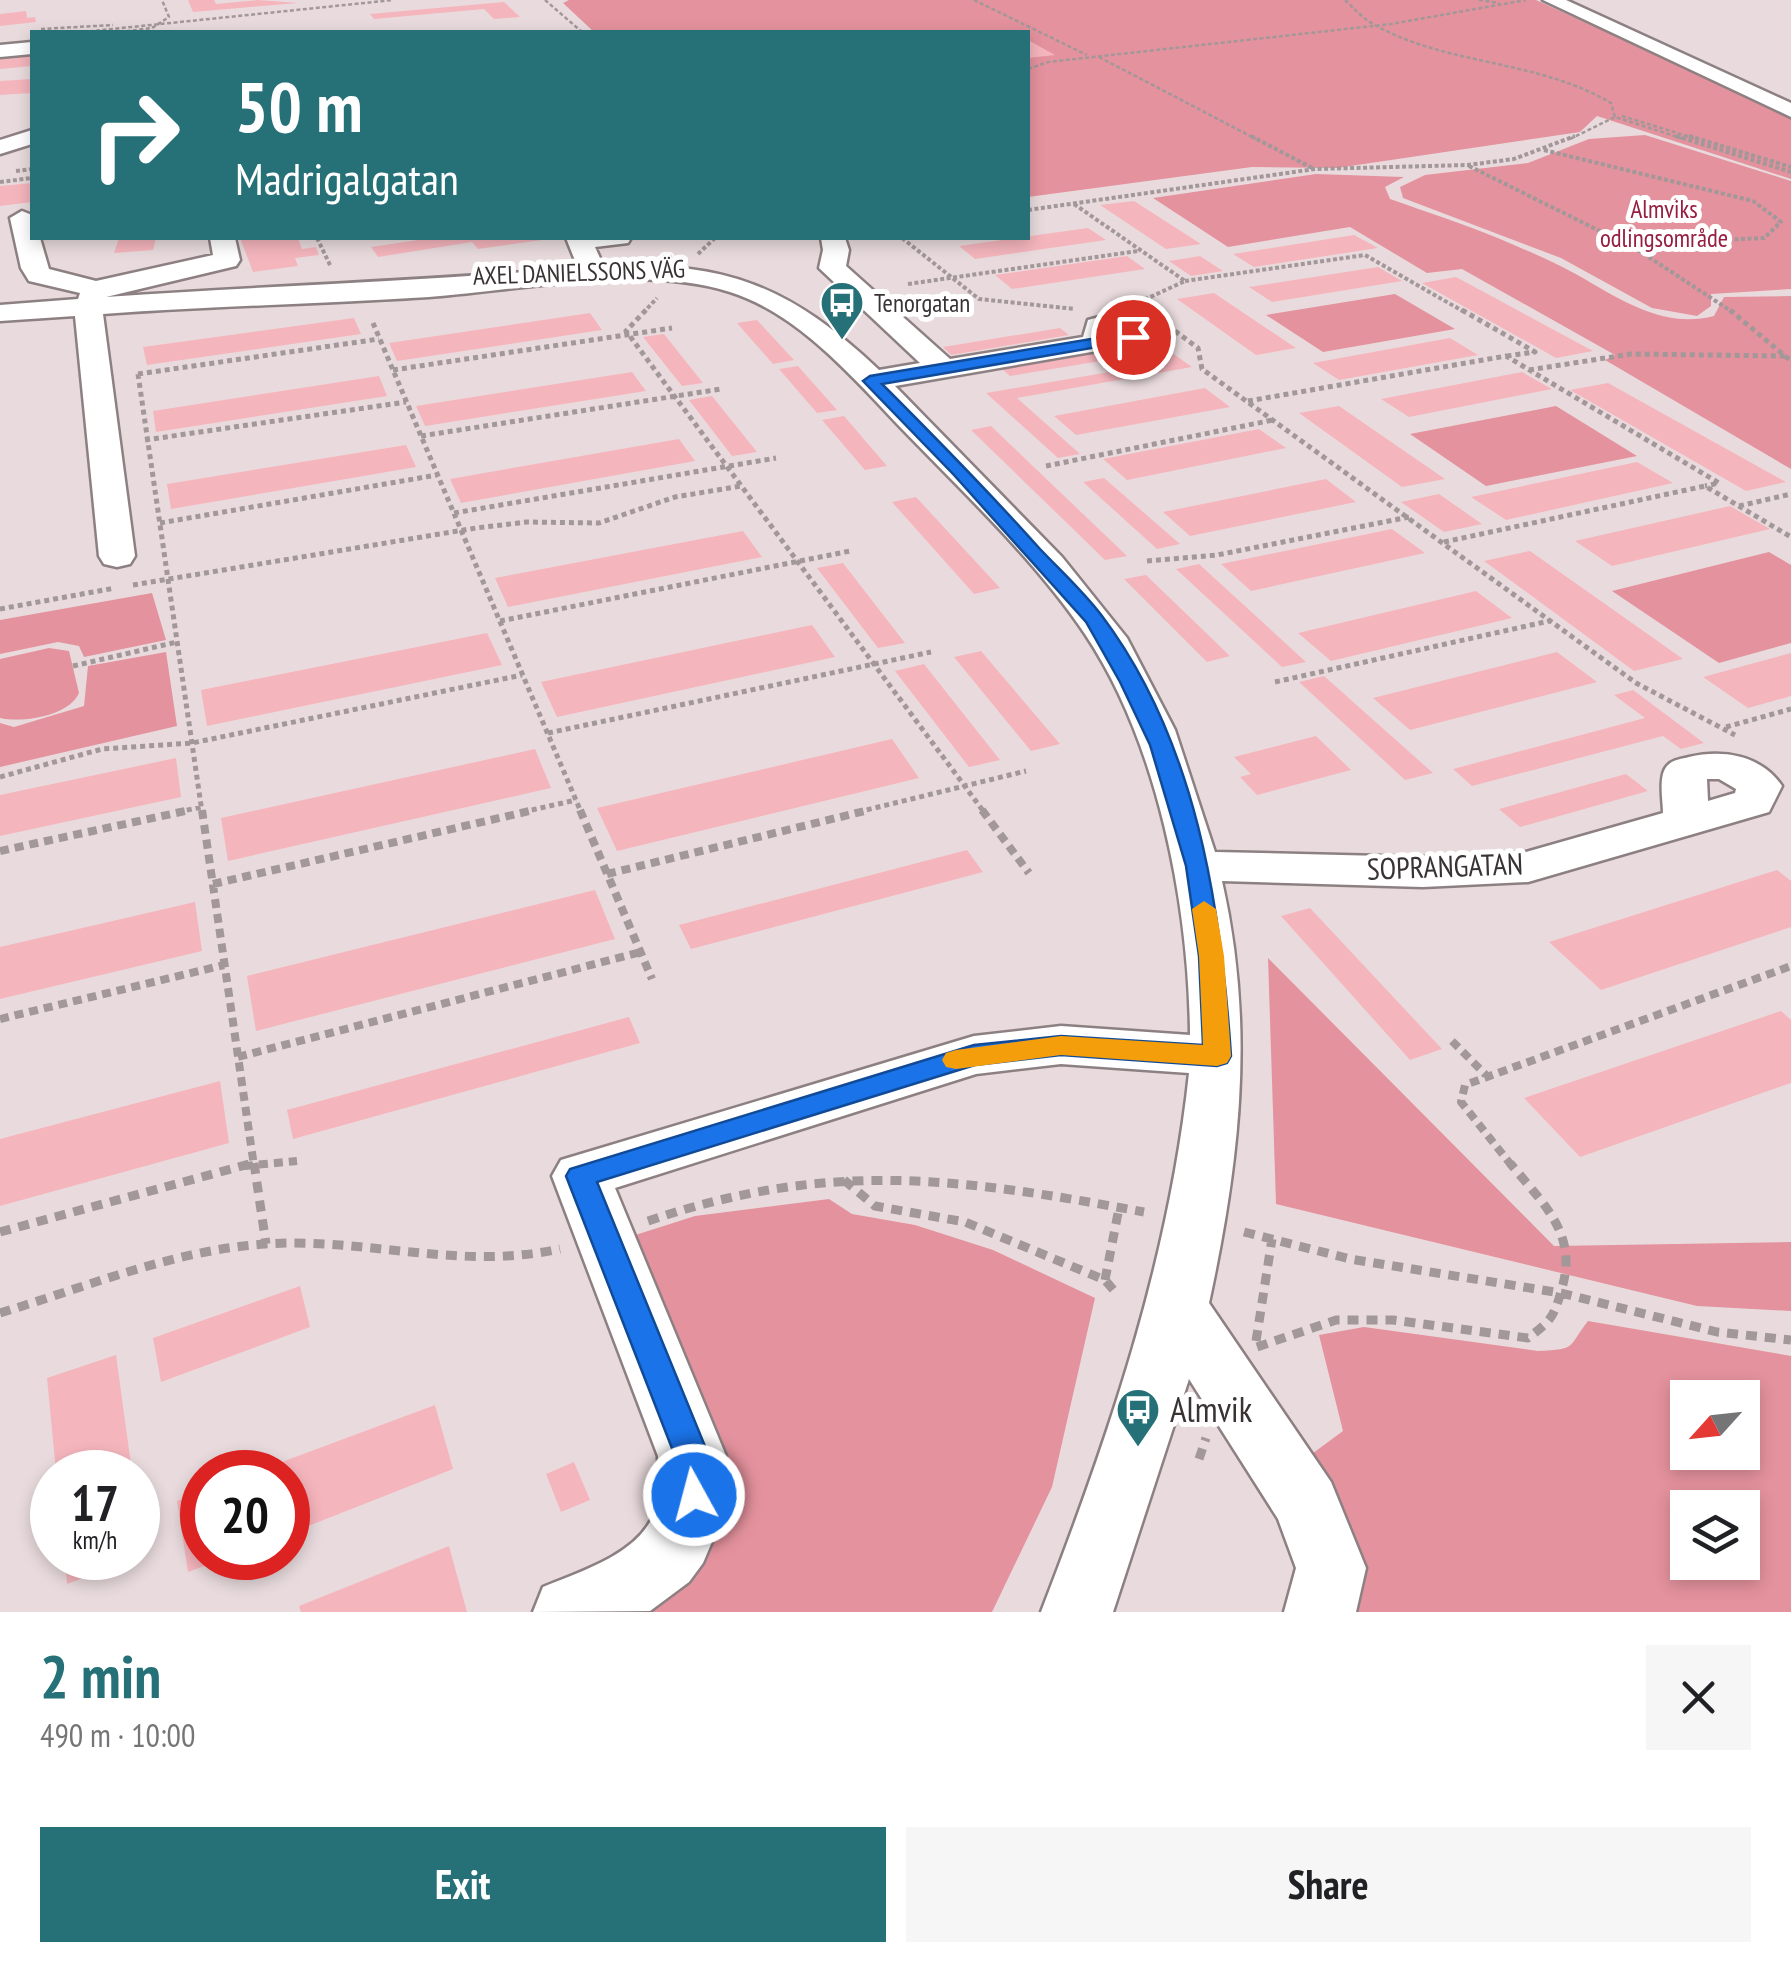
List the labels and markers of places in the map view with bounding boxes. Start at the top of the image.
bus stop icon: Tenorgatan [819,280,865,341]
place label: Tenorgatan [874,287,970,319]
pin [1091,295,1176,380]
place label: Almvik [1170,1386,1253,1432]
bus stop icon: Almvik [1115,1387,1161,1448]

